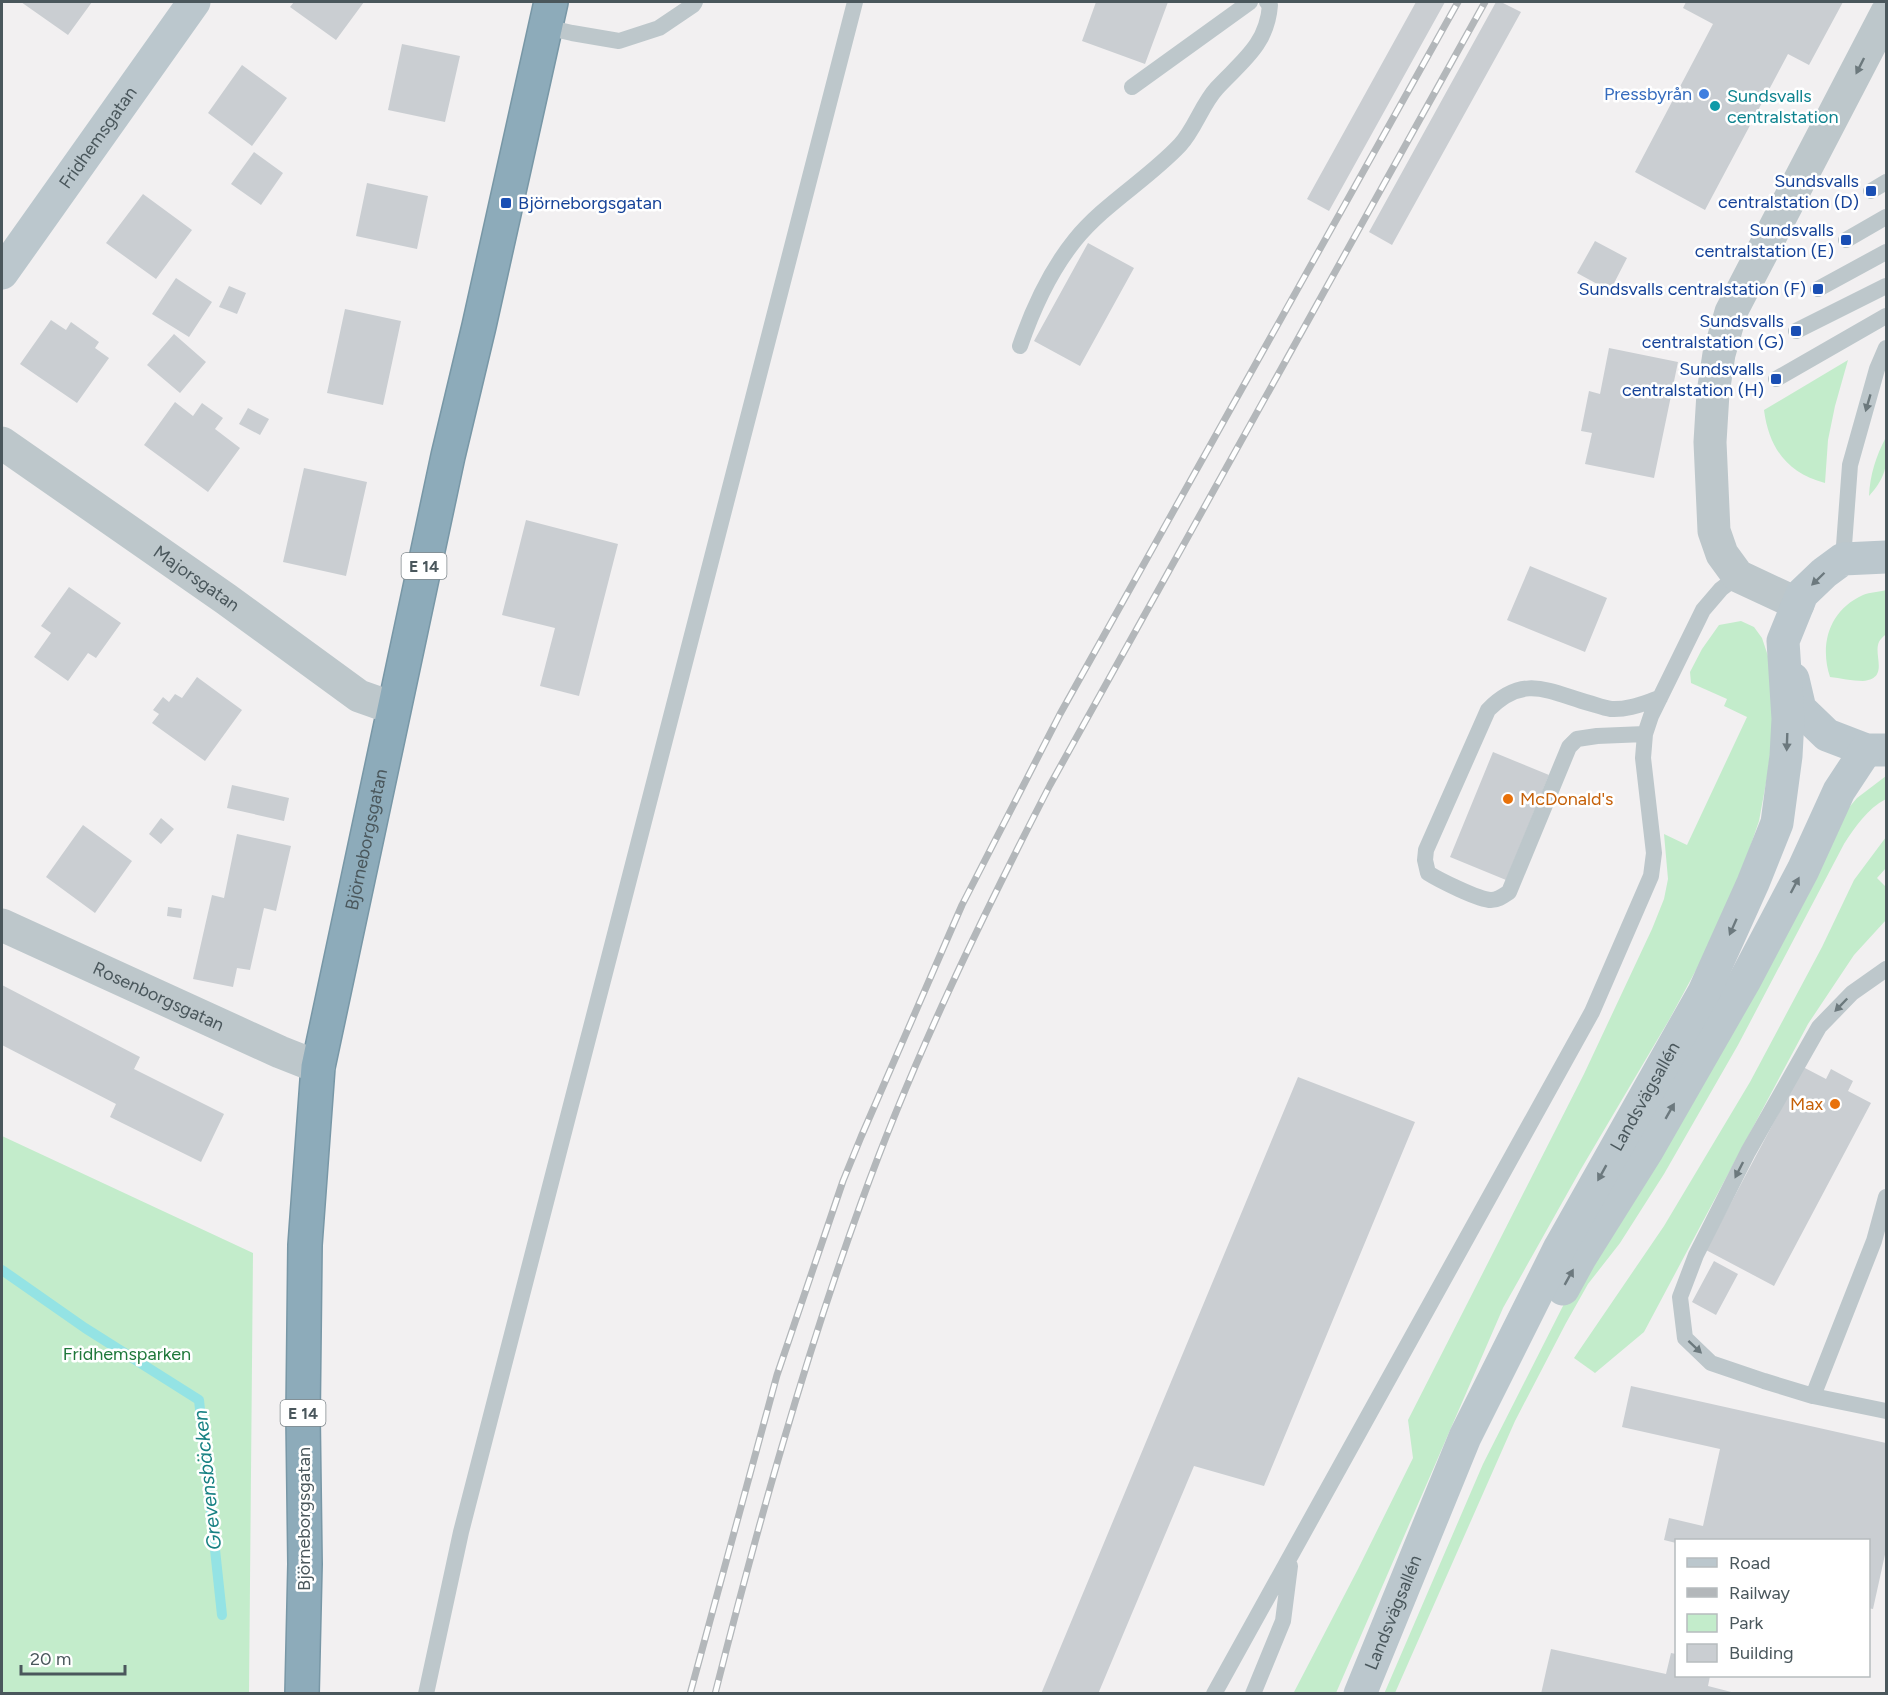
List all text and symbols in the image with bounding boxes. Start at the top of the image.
one-way arrow [1855,58,1865,75]
street label: Fridhemsgatan [54,82,142,193]
place label: Pressbyrån [1604,83,1692,105]
place label: Sundsvalls centralstation [1727,85,1838,128]
marker: Pressbyrån [1697,87,1711,101]
marker: Sundsvalls centralstation [1708,99,1722,113]
place label: Sundsvalls centralstation (D) [1718,170,1859,213]
marker: Sundsvalls centralstation (D) [1864,184,1878,198]
place label: Björneborgsgatan [518,192,662,214]
marker: Björneborgsgatan [499,196,513,210]
place label: Sundsvalls centralstation (E) [1695,219,1834,262]
marker: Sundsvalls centralstation (E) [1839,233,1853,247]
place label: Sundsvalls centralstation (F) [1579,278,1806,300]
marker: Sundsvalls centralstation (F) [1811,282,1825,296]
place label: Sundsvalls centralstation (G) [1642,310,1784,353]
marker: Sundsvalls centralstation (G) [1789,324,1803,338]
place label: Sundsvalls centralstation (H) [1622,358,1764,401]
marker: Sundsvalls centralstation (H) [1769,372,1783,386]
one-way arrow [1863,394,1872,412]
street label: Majorsgatan [149,541,244,616]
road number: E 14 [402,553,446,579]
one-way arrow [1811,572,1826,585]
one-way arrow [1782,732,1792,751]
street label: Björneborgsgatan [341,767,392,912]
place label: McDonald's [1520,788,1614,810]
marker: McDonald's [1501,792,1515,806]
one-way arrow [1790,876,1800,893]
one-way arrow [1728,919,1738,937]
street label: Rosenborgsgatan [89,957,228,1036]
one-way arrow [1834,997,1848,1011]
street label: Landsvägsallén [1605,1038,1685,1155]
place label: Max [1790,1093,1823,1115]
marker: Max [1828,1097,1842,1111]
one-way arrow [1665,1102,1675,1119]
one-way arrow [1734,1162,1744,1179]
one-way arrow [1597,1165,1607,1182]
one-way arrow [1564,1269,1574,1286]
one-way arrow [1687,1340,1702,1354]
park label: Fridhemsparken [63,1343,191,1365]
road number: E 14 [280,1400,326,1426]
water label: Grevensbäcken [188,1409,226,1551]
street label: Björneborgsgatan [293,1447,315,1591]
legend [1675,1539,1870,1677]
street label: Landsvägsallén [1360,1552,1427,1673]
text: Road [1729,1552,1770,1574]
text: Railway [1729,1582,1791,1604]
text: Park [1729,1612,1764,1634]
scale bar [21,1638,124,1676]
text: Building [1729,1642,1794,1664]
text: 20 m [30,1648,71,1670]

